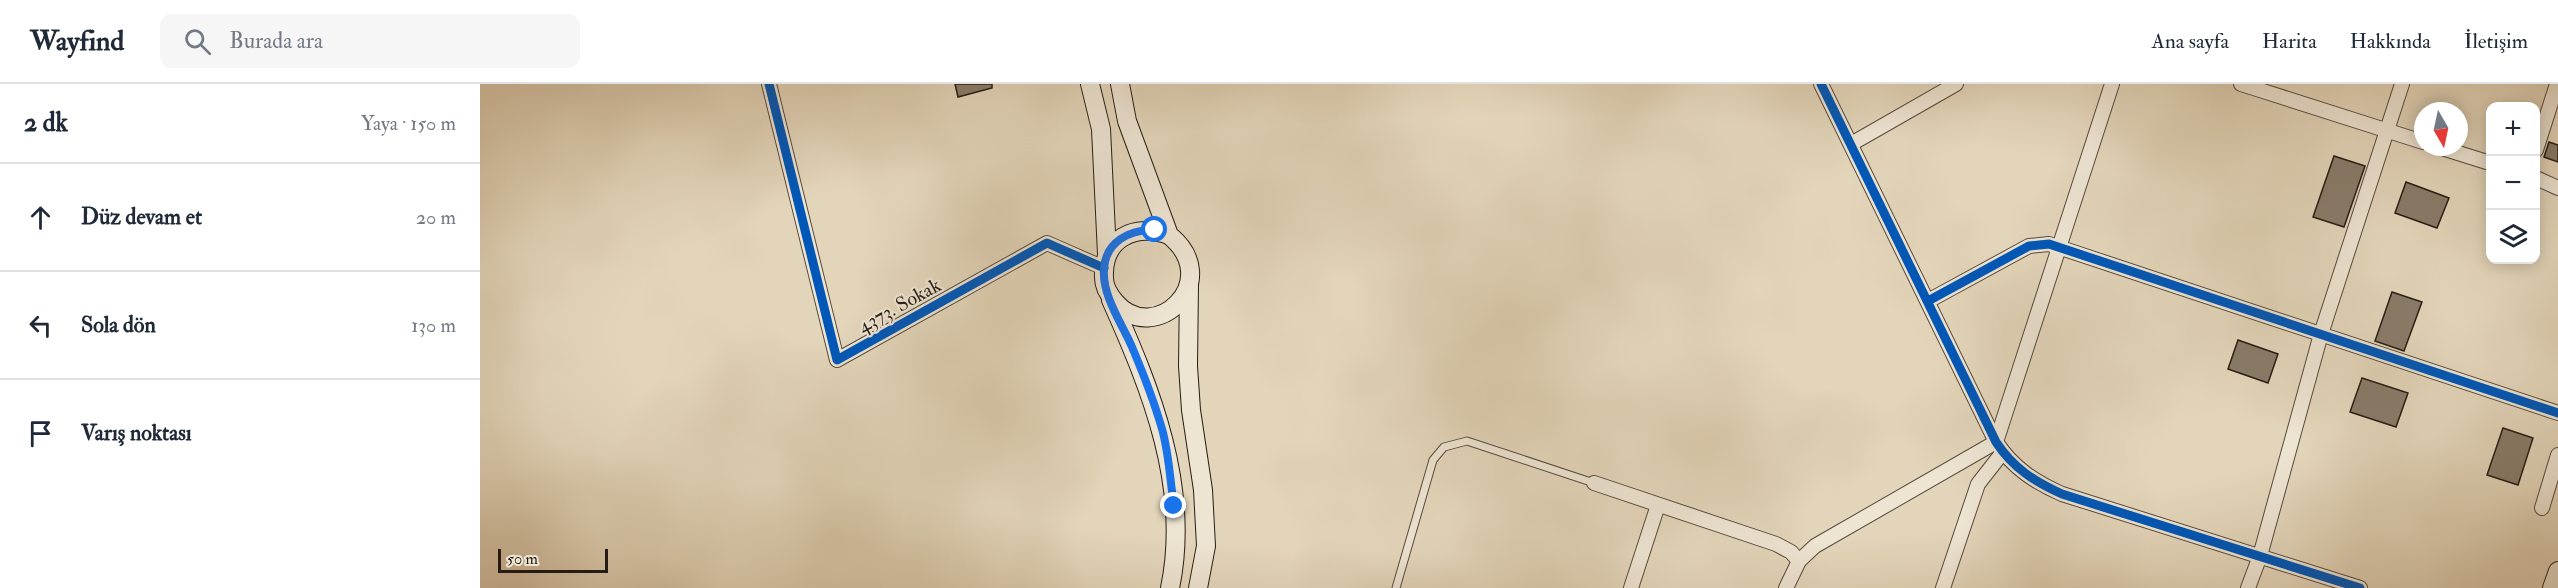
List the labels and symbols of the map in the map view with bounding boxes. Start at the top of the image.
north arrow [2414,102,2468,156]
route start [1141,216,1167,242]
street label: 4373. Sokak [853,272,946,338]
route end [1160,492,1186,518]
scale bar [498,546,608,574]

